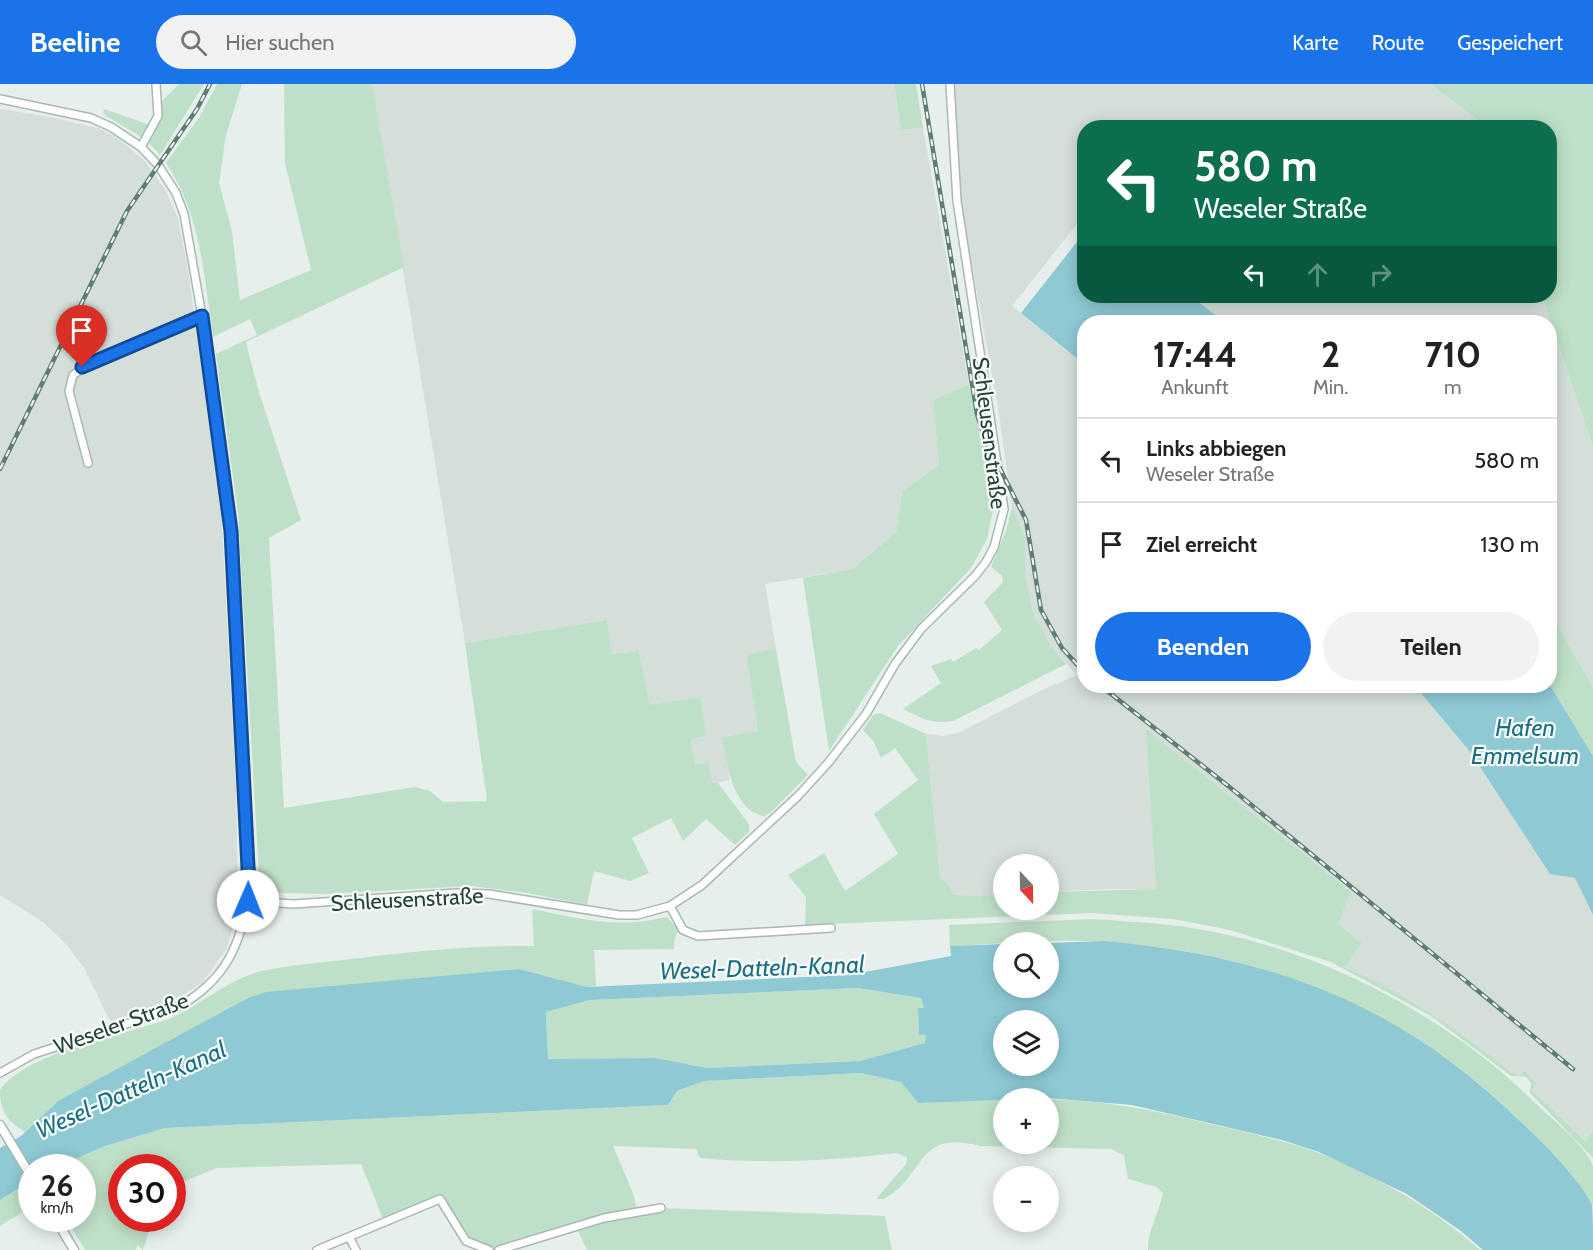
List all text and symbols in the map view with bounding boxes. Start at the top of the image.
search box [156,15,576,69]
text: Beeline [30,25,120,59]
icon: search [177,26,210,59]
text: Hier suchen [225,29,335,56]
text: Karte [1292,30,1339,55]
text: Route [1372,30,1424,55]
text: Gespeichert [1457,30,1563,55]
text: 580 m [1194,140,1318,192]
icon: left [1095,144,1173,222]
text: Weseler Straße [1194,192,1367,225]
icon: left [1238,258,1271,291]
icon: ahead [1301,258,1334,291]
icon: right [1364,258,1397,291]
pin [56,305,107,367]
icon: arrive [65,314,98,347]
text: 17:44 [1153,332,1237,376]
text: 2 [1321,332,1340,376]
text: 710 [1424,332,1481,376]
street label: Schleusenstraße [967,355,1012,511]
text: Ankunft [1161,375,1229,399]
text: Min. [1313,375,1348,399]
text: m [1444,375,1461,399]
text: Links abbiegen [1146,435,1286,462]
icon: left [1095,444,1128,477]
text: 580 m [1474,447,1539,474]
text: Weseler Straße [1146,462,1274,486]
icon: arrive [1095,528,1128,561]
text: Ziel erreicht [1146,531,1257,558]
text: 130 m [1480,531,1539,558]
button: Beenden [1095,612,1311,681]
button: Teilen [1323,612,1539,681]
water label: Hafen Emmelsum [1471,713,1579,770]
north arrow [993,854,1059,920]
map controls [993,854,1059,1232]
position arrow [216,869,280,933]
street label: Schleusenstraße [330,882,484,917]
button: search [993,932,1059,998]
water label: Wesel-Datteln-Kanal [659,949,865,986]
street label: Weseler Straße [50,987,192,1060]
button: layers [993,1010,1059,1076]
water label: Wesel-Datteln-Kanal [31,1034,231,1145]
button: + [993,1088,1059,1154]
speed limit sign: 30 [108,1154,186,1232]
button: − [993,1166,1059,1232]
text: 26 [41,1167,73,1204]
text: km/h [41,1199,73,1217]

